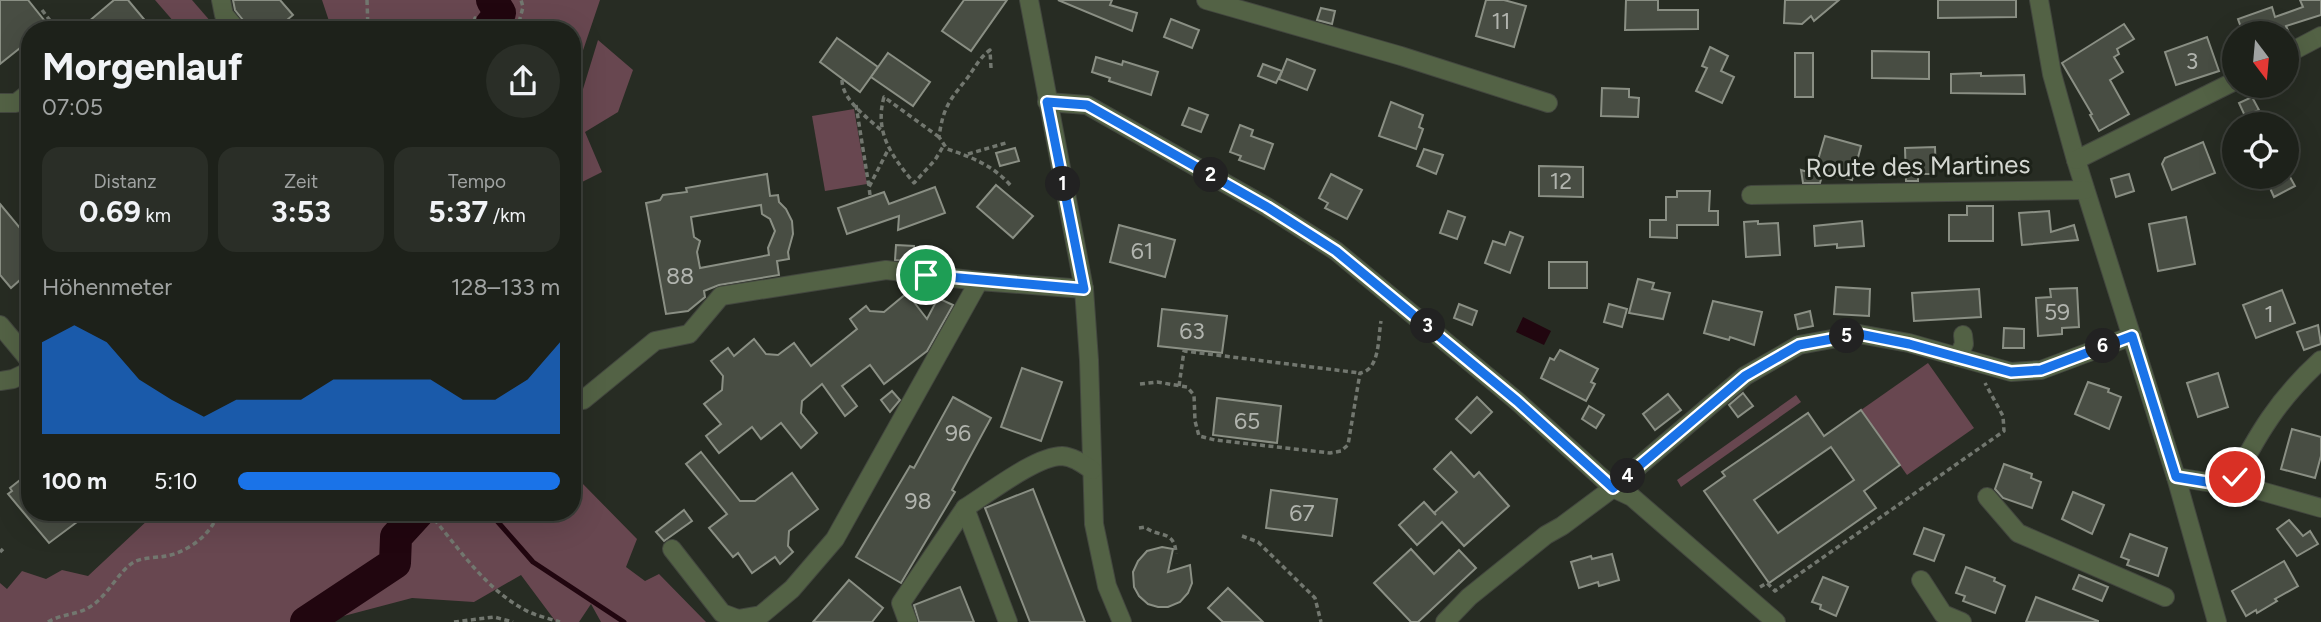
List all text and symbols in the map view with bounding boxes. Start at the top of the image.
house number: 11 [1492,7,1511,35]
north arrow [2222,21,2300,98]
map controls [2222,21,2299,189]
text: Morgenlauf [42,44,243,90]
button: share [486,44,560,118]
house number: 3 [2186,47,2198,75]
text: 07:05 [42,93,103,121]
button: locate [2222,112,2299,189]
street label: Route des Martines [1805,148,2031,184]
pin: 2 [1194,158,1228,192]
text: 2 [1205,163,1216,186]
pin: 1 [1046,166,1080,202]
house number: 12 [1550,167,1572,195]
text: Distanz [93,170,157,193]
text: Zeit [284,170,318,193]
text: Tempo [448,170,506,193]
text: 1 [1058,172,1067,195]
text: 0.69 [79,193,141,230]
text: 3:53 [271,193,331,230]
text: 5:37 [428,193,488,230]
text: km [141,204,171,227]
text: /km [488,204,526,227]
house number: 61 [1131,237,1153,265]
pin [896,245,956,305]
icon: arrive [907,256,945,294]
house number: 88 [666,262,694,290]
text: Höhenmeter [42,273,172,301]
text: 128–133 m [451,273,560,301]
house number: 59 [2044,298,2070,326]
house number: 1 [2264,300,2274,328]
pin: 3 [1410,308,1446,344]
text: 3 [1422,314,1433,337]
house number: 63 [1179,317,1205,345]
pin: 5 [1829,318,1864,354]
text: 5 [1841,324,1852,347]
pin: 6 [2086,328,2120,364]
text: 6 [2097,334,2108,357]
house number: 65 [1234,407,1260,435]
house number: 96 [945,419,971,447]
pin [2205,447,2265,507]
pin: 4 [1610,458,1646,494]
icon: check [2216,458,2254,496]
text: 4 [1621,464,1634,487]
text: 100 m [42,467,107,495]
text: 5:10 [154,467,197,495]
house number: 98 [904,487,932,515]
house number: 67 [1289,499,1315,527]

